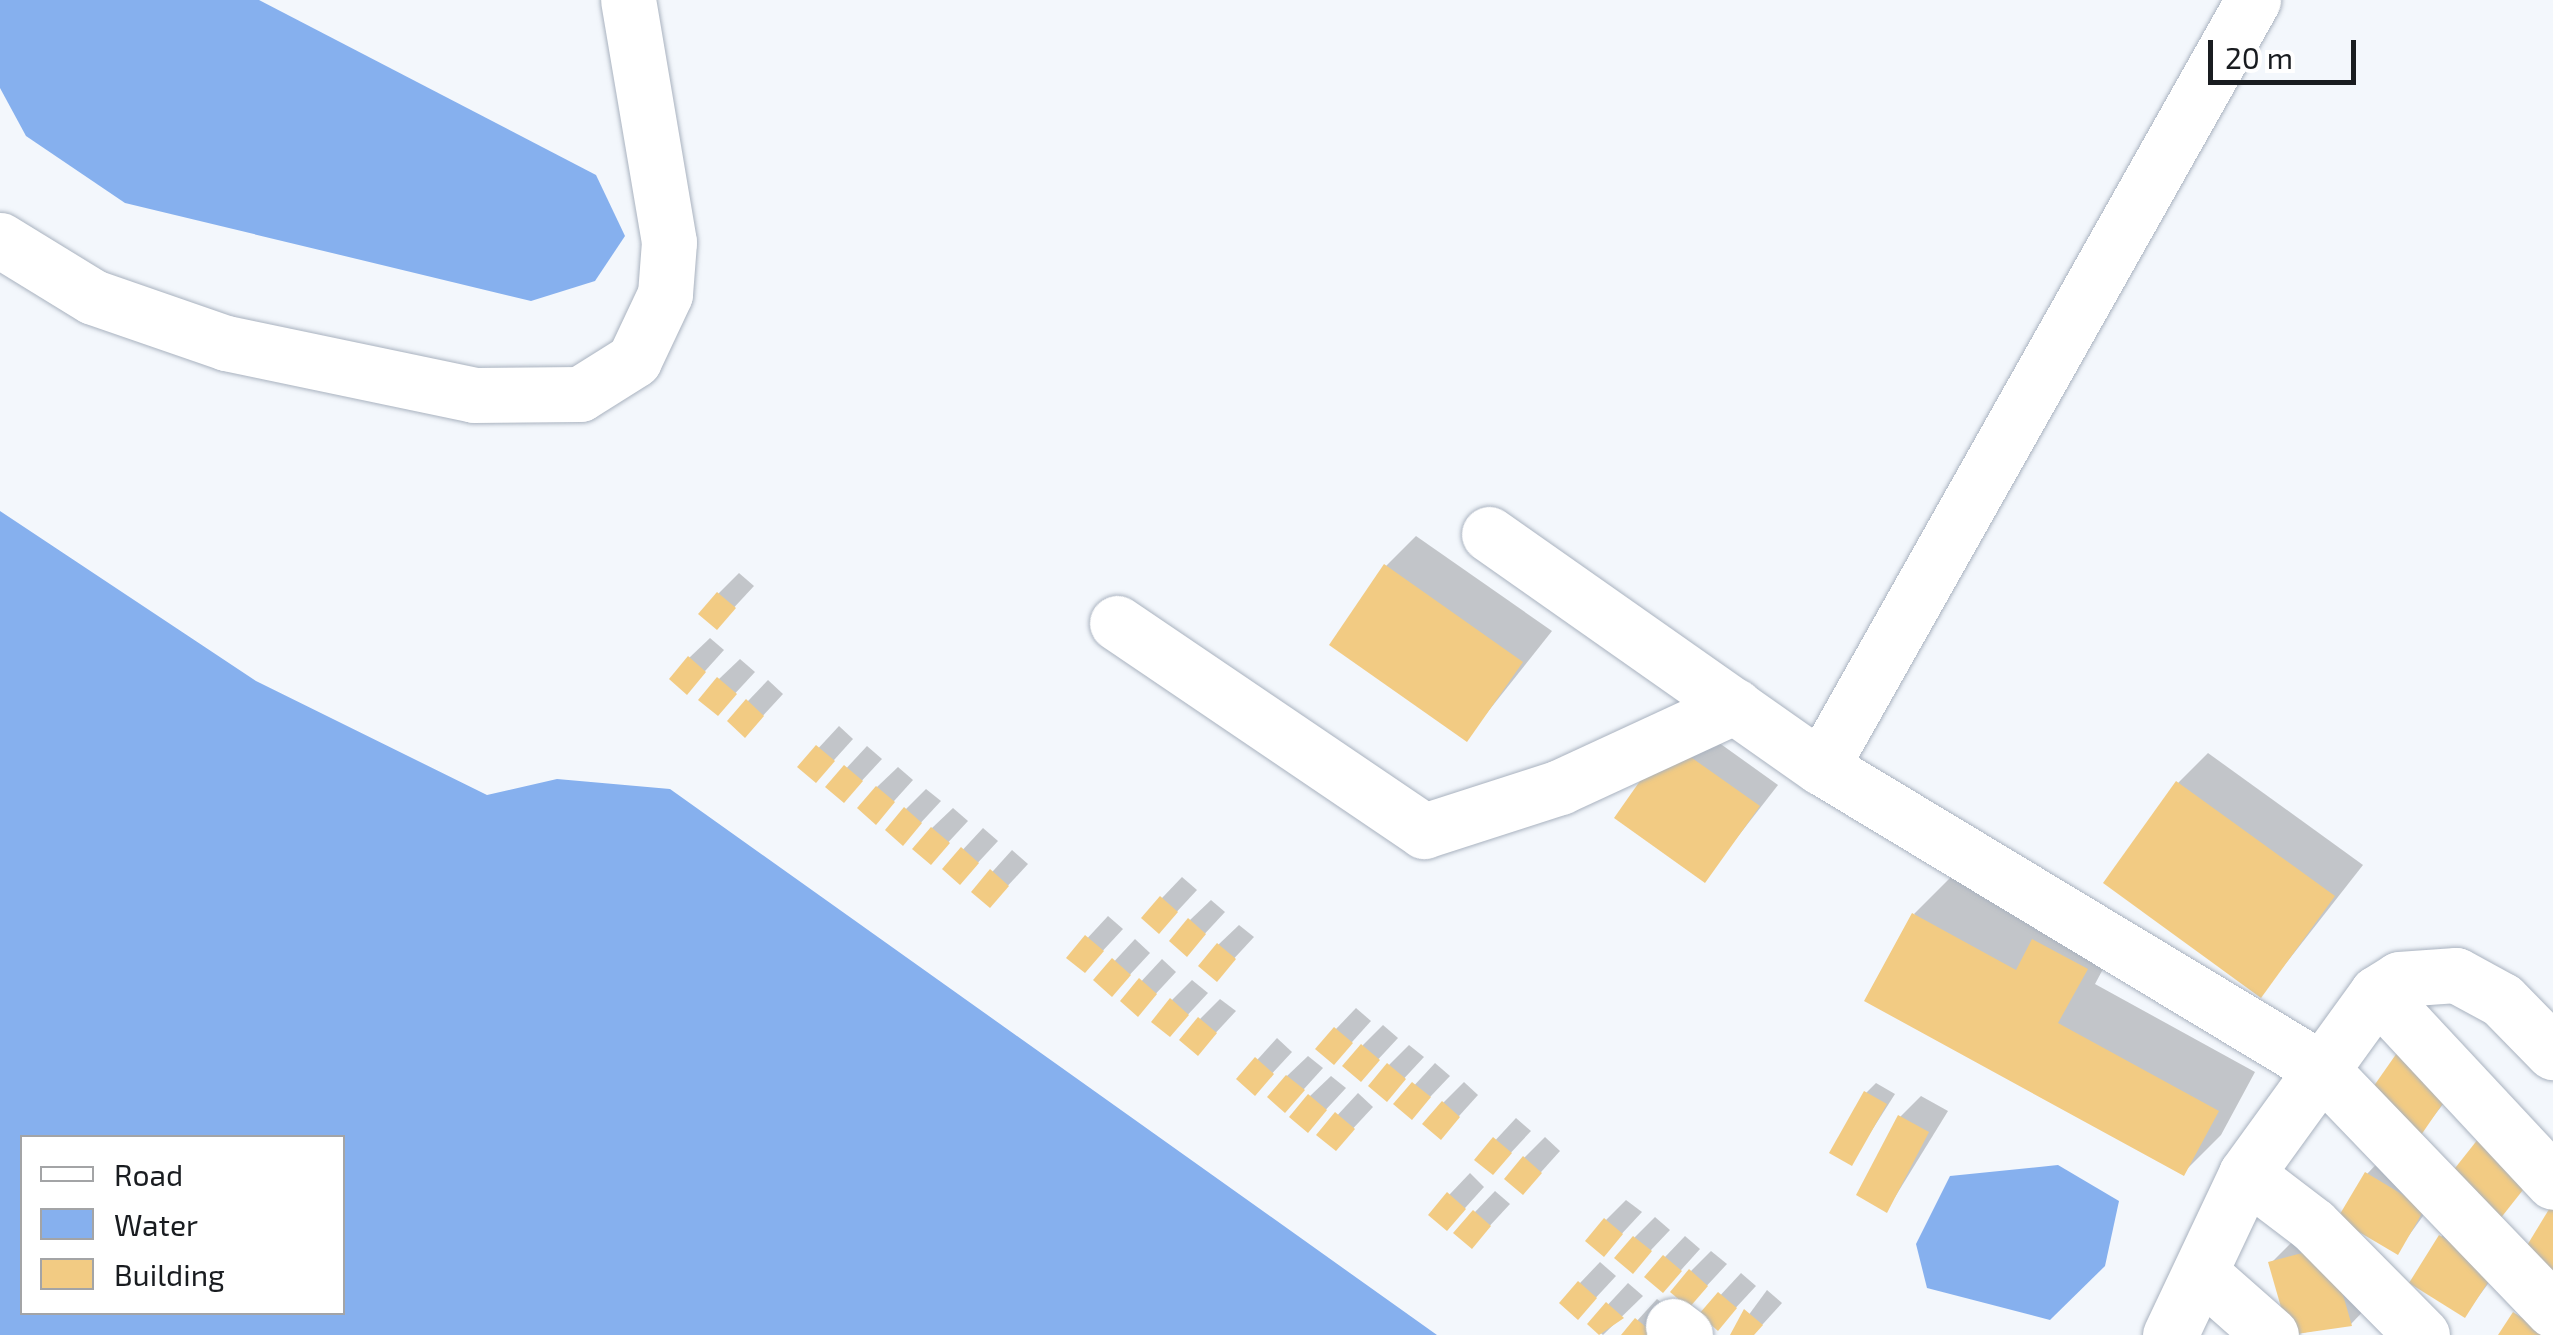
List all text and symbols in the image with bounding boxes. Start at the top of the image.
scale bar [2213,20,2360,82]
text: 20 m [2225,39,2293,75]
legend [20,1135,345,1315]
text: Road [114,1156,183,1192]
text: Water [114,1206,198,1242]
text: Building [114,1256,225,1292]

